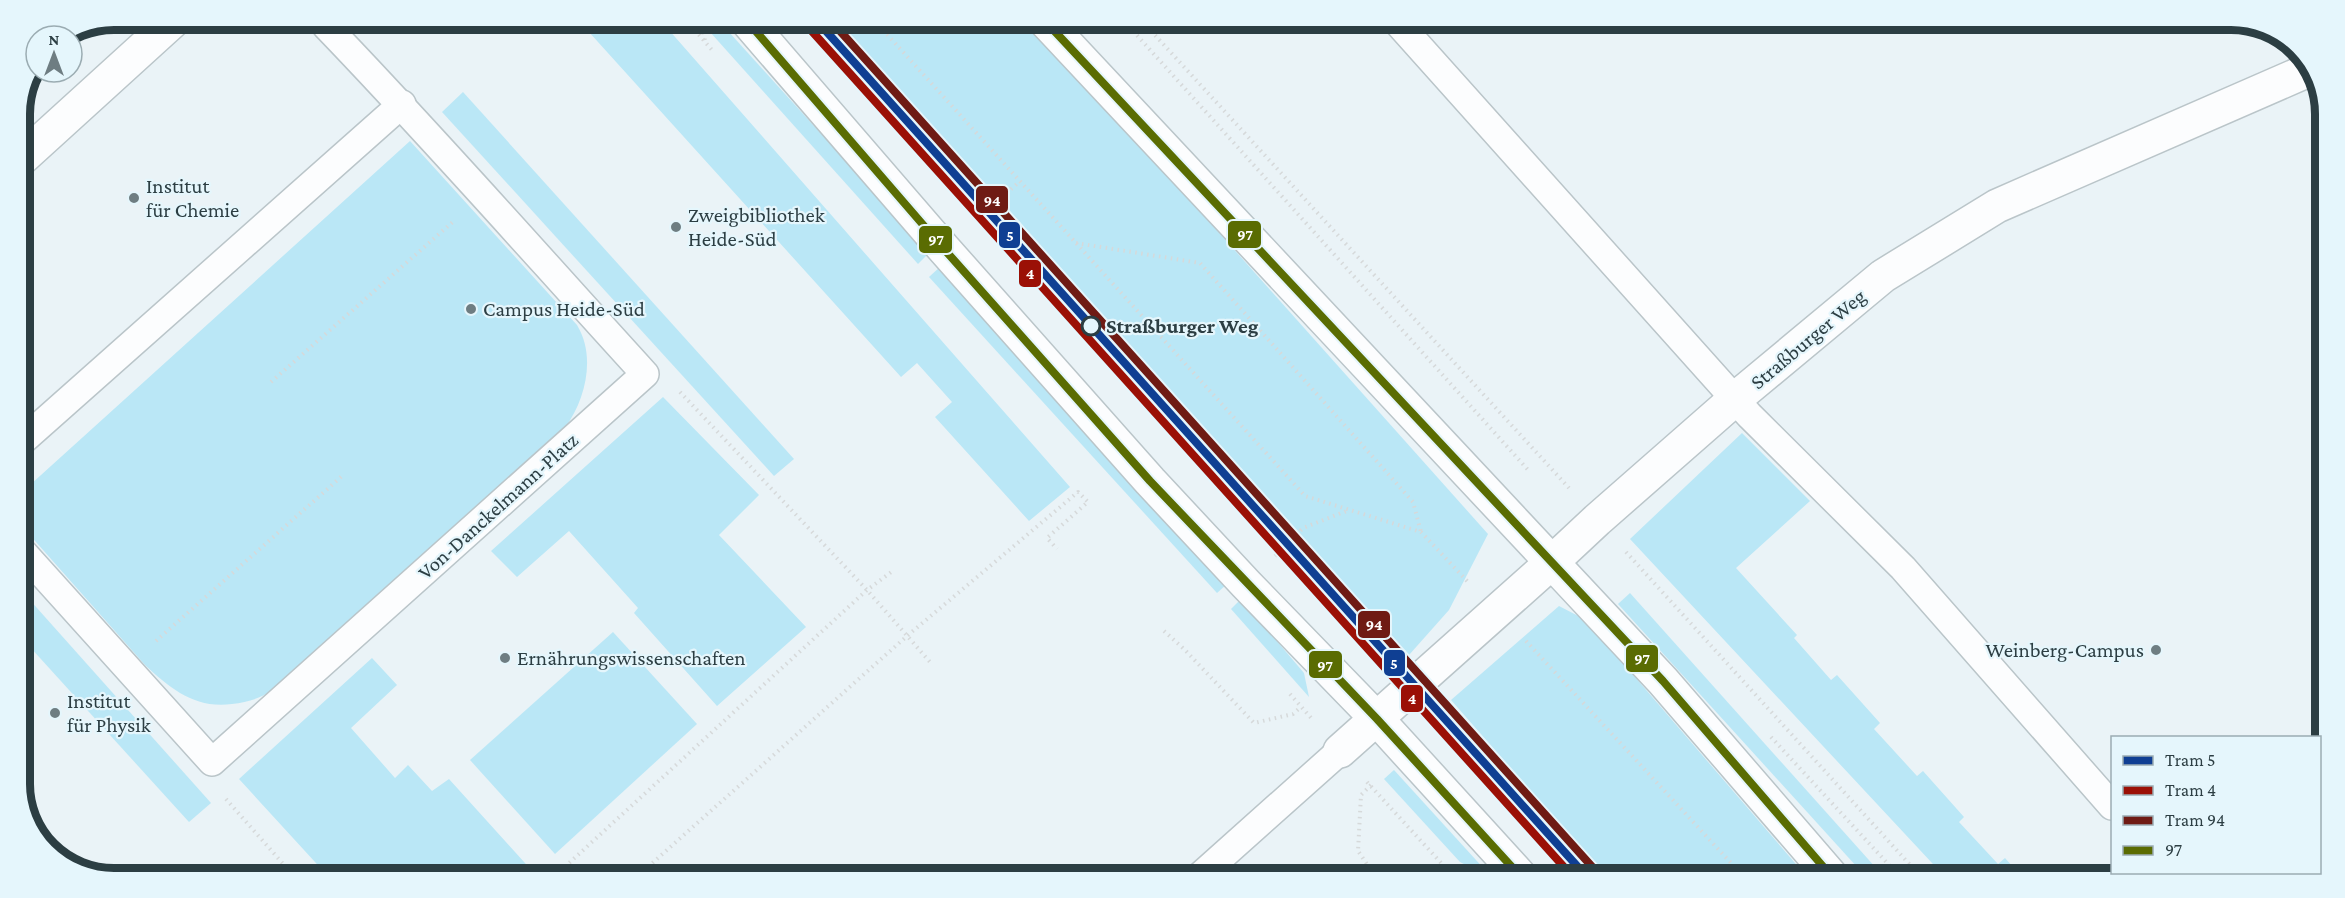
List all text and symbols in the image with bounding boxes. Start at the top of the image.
north arrow [24,24,84,84]
text: N [49,31,60,48]
place label: Institut für Chemie [146,174,239,222]
line badge: 94 [975,185,1009,214]
marker: Institut für Chemie [127,191,141,205]
text: 94 [983,192,1001,209]
place label: Zweigbibliothek Heide-Süd [688,203,825,251]
marker: Zweigbibliothek Heide-Süd [669,220,683,234]
line badge: 97 [1227,220,1262,249]
line badge: 5 [998,221,1021,249]
line badge: 97 [918,225,953,254]
text: 97 [1237,226,1253,243]
text: 5 [1006,227,1014,244]
text: 97 [928,231,944,248]
line badge: 4 [1018,259,1042,288]
text: 4 [1026,265,1035,282]
street label: Straßburger Weg [1746,284,1870,394]
place label: Campus Heide-Süd [483,297,645,321]
marker: Campus Heide-Süd [464,302,478,316]
place label: Straßburger Weg [1106,314,1259,338]
marker: Straßburger Weg [1081,316,1101,336]
street label: Von-Danckelmann-Platz [413,428,583,584]
line badge: 94 [1357,610,1391,639]
text: 94 [1365,616,1383,633]
place label: Weinberg-Campus [1985,638,2144,662]
marker: Weinberg-Campus [2149,643,2163,657]
line badge: 97 [1625,644,1659,673]
place label: Ernährungswissenschaften [517,646,746,670]
line badge: 5 [1383,649,1406,677]
line badge: 97 [1308,650,1343,679]
text: 97 [1634,650,1650,667]
marker: Ernährungswissenschaften [498,651,512,665]
text: 5 [1390,655,1398,672]
text: 97 [1317,657,1333,674]
line badge: 4 [1400,684,1424,713]
place label: Institut für Physik [67,689,151,737]
text: 4 [1408,690,1417,707]
marker: Institut für Physik [48,706,62,720]
legend [2111,736,2321,874]
text: Tram 5 [2165,750,2216,770]
text: Tram 4 [2165,780,2216,800]
text: Tram 94 [2165,810,2225,830]
text: 97 [2165,840,2182,860]

